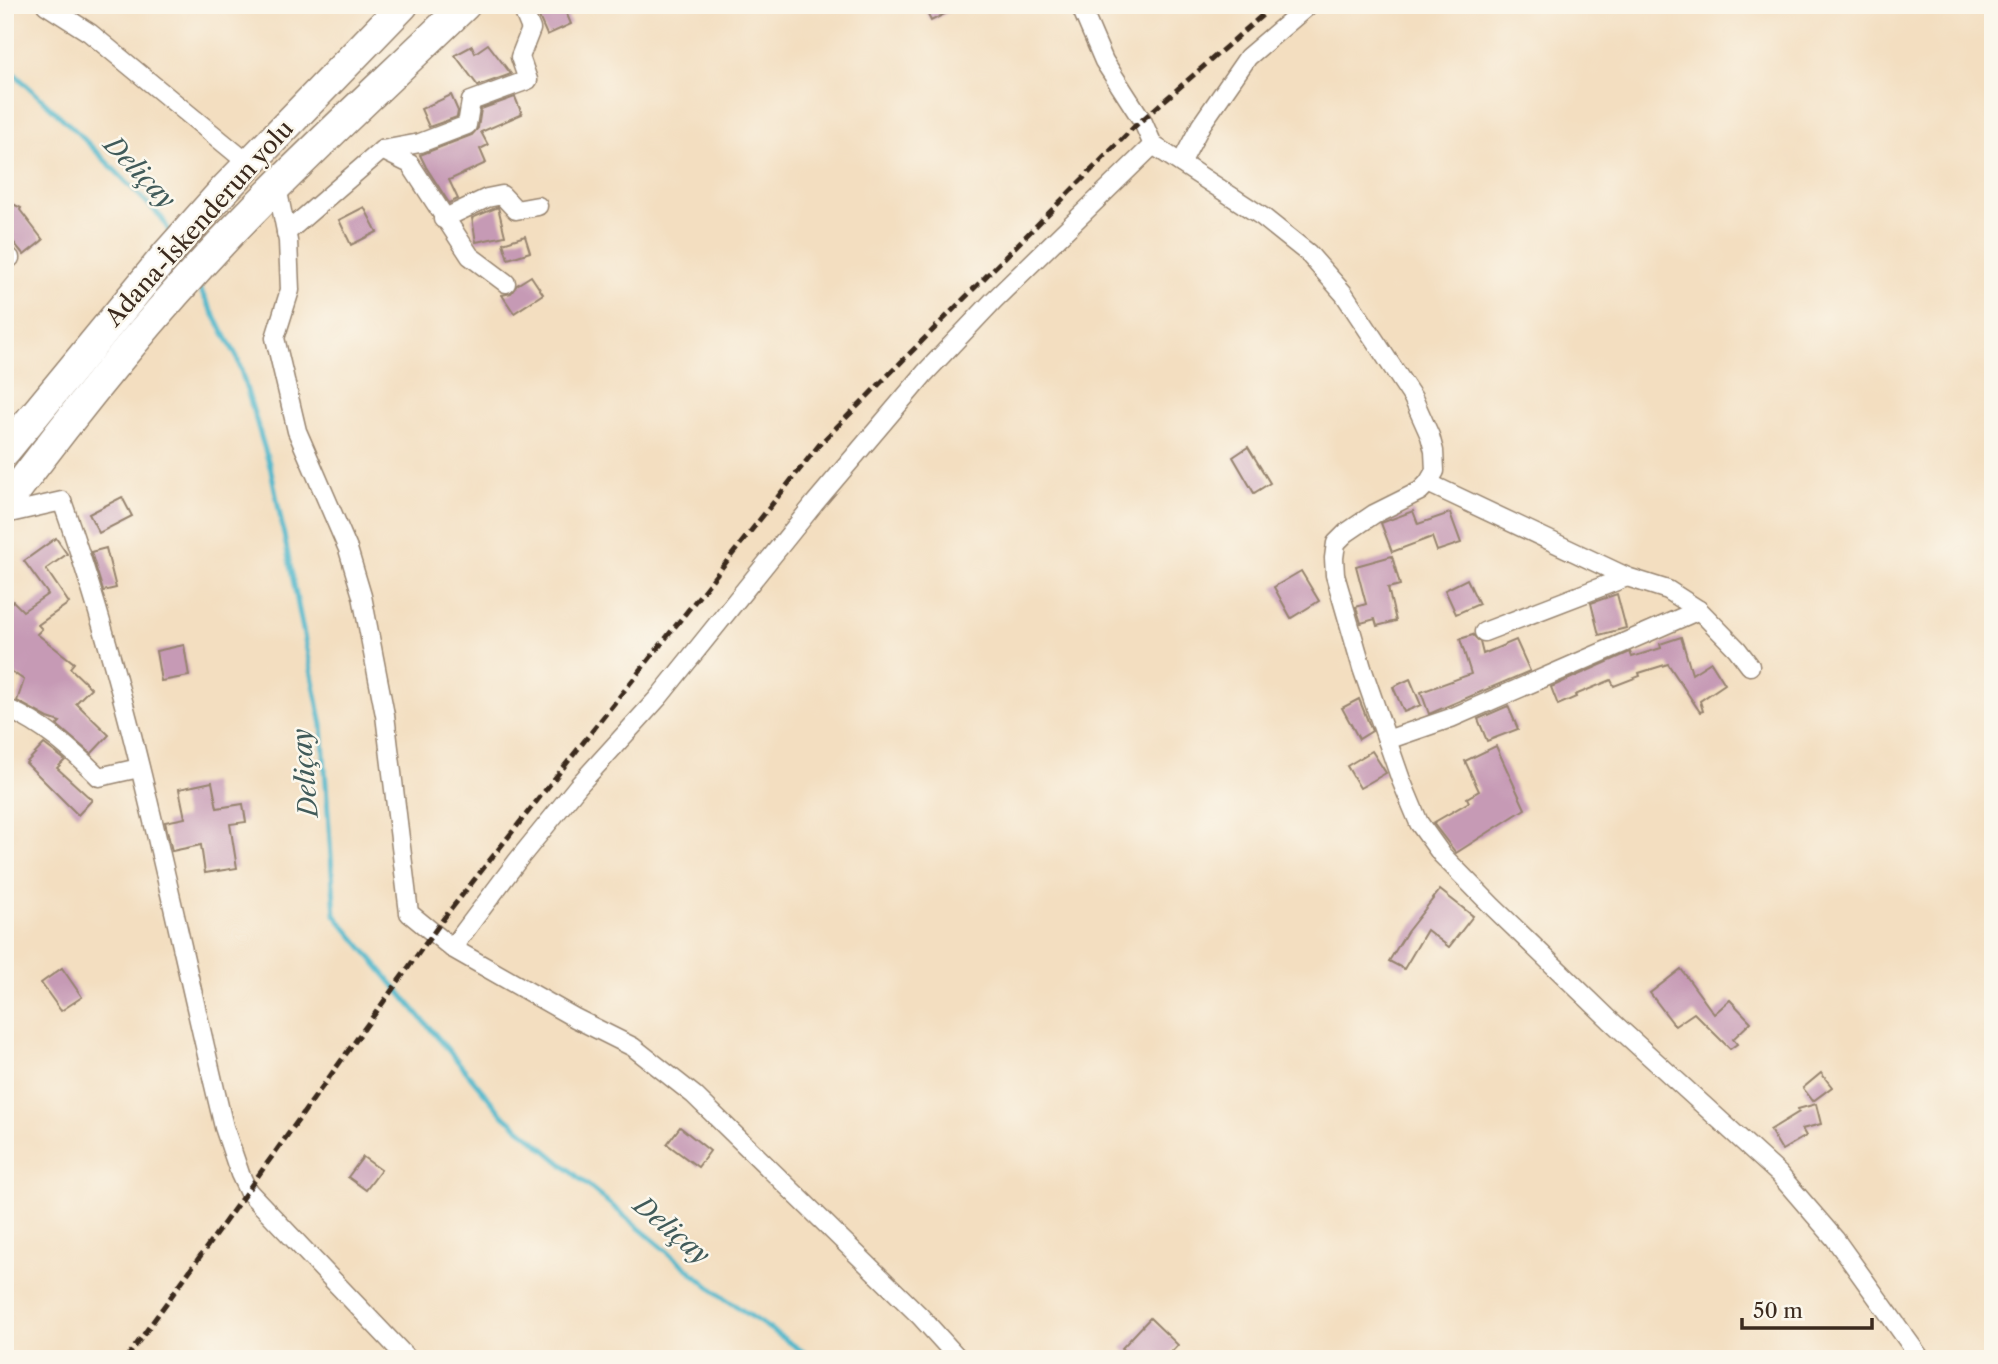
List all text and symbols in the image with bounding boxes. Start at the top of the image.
street label: Adana-İskenderun yolu [98,113,299,333]
water label: Deliçay [96,127,182,215]
water label: Deliçay [285,727,325,821]
water label: Deliçay [626,1188,716,1271]
scale bar [1742,1287,1872,1331]
text: 50 m [1753,1298,1803,1323]

